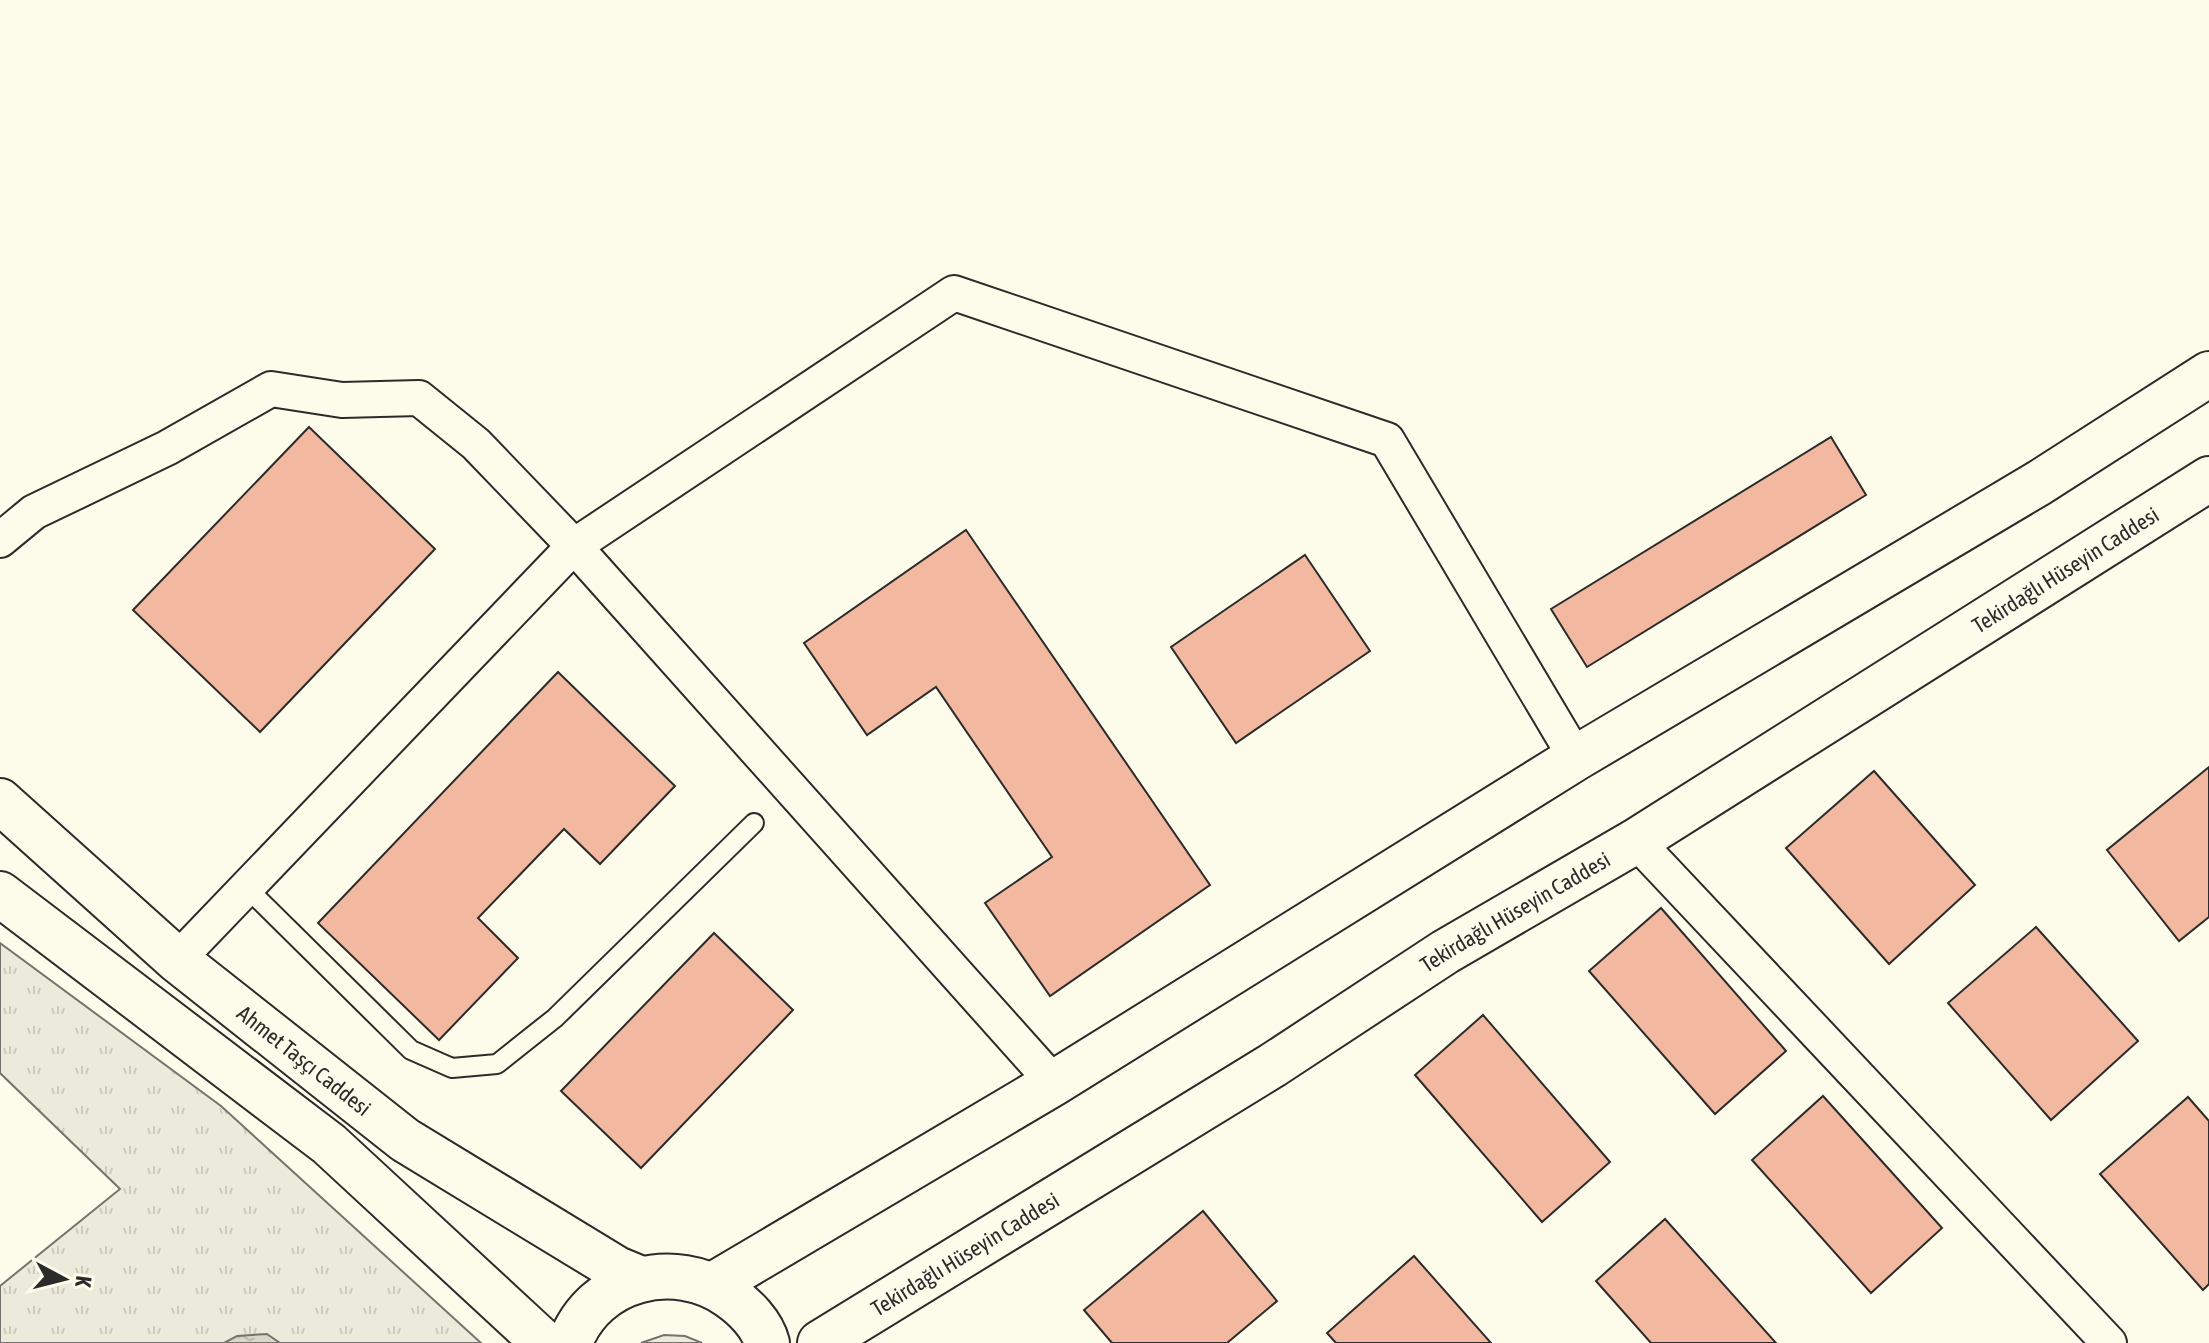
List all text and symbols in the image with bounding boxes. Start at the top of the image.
street label: Tekirdağlı Hüseyin Caddesi [1967,501,2163,638]
street label: Tekirdağlı Hüseyin Caddesi [1415,846,1615,978]
street label: Ahmet Taşçı Caddesi [232,1000,376,1121]
street label: Tekirdağlı Hüseyin Caddesi [866,1187,1064,1322]
north arrow [24,1239,104,1319]
text: K [70,1275,97,1289]

